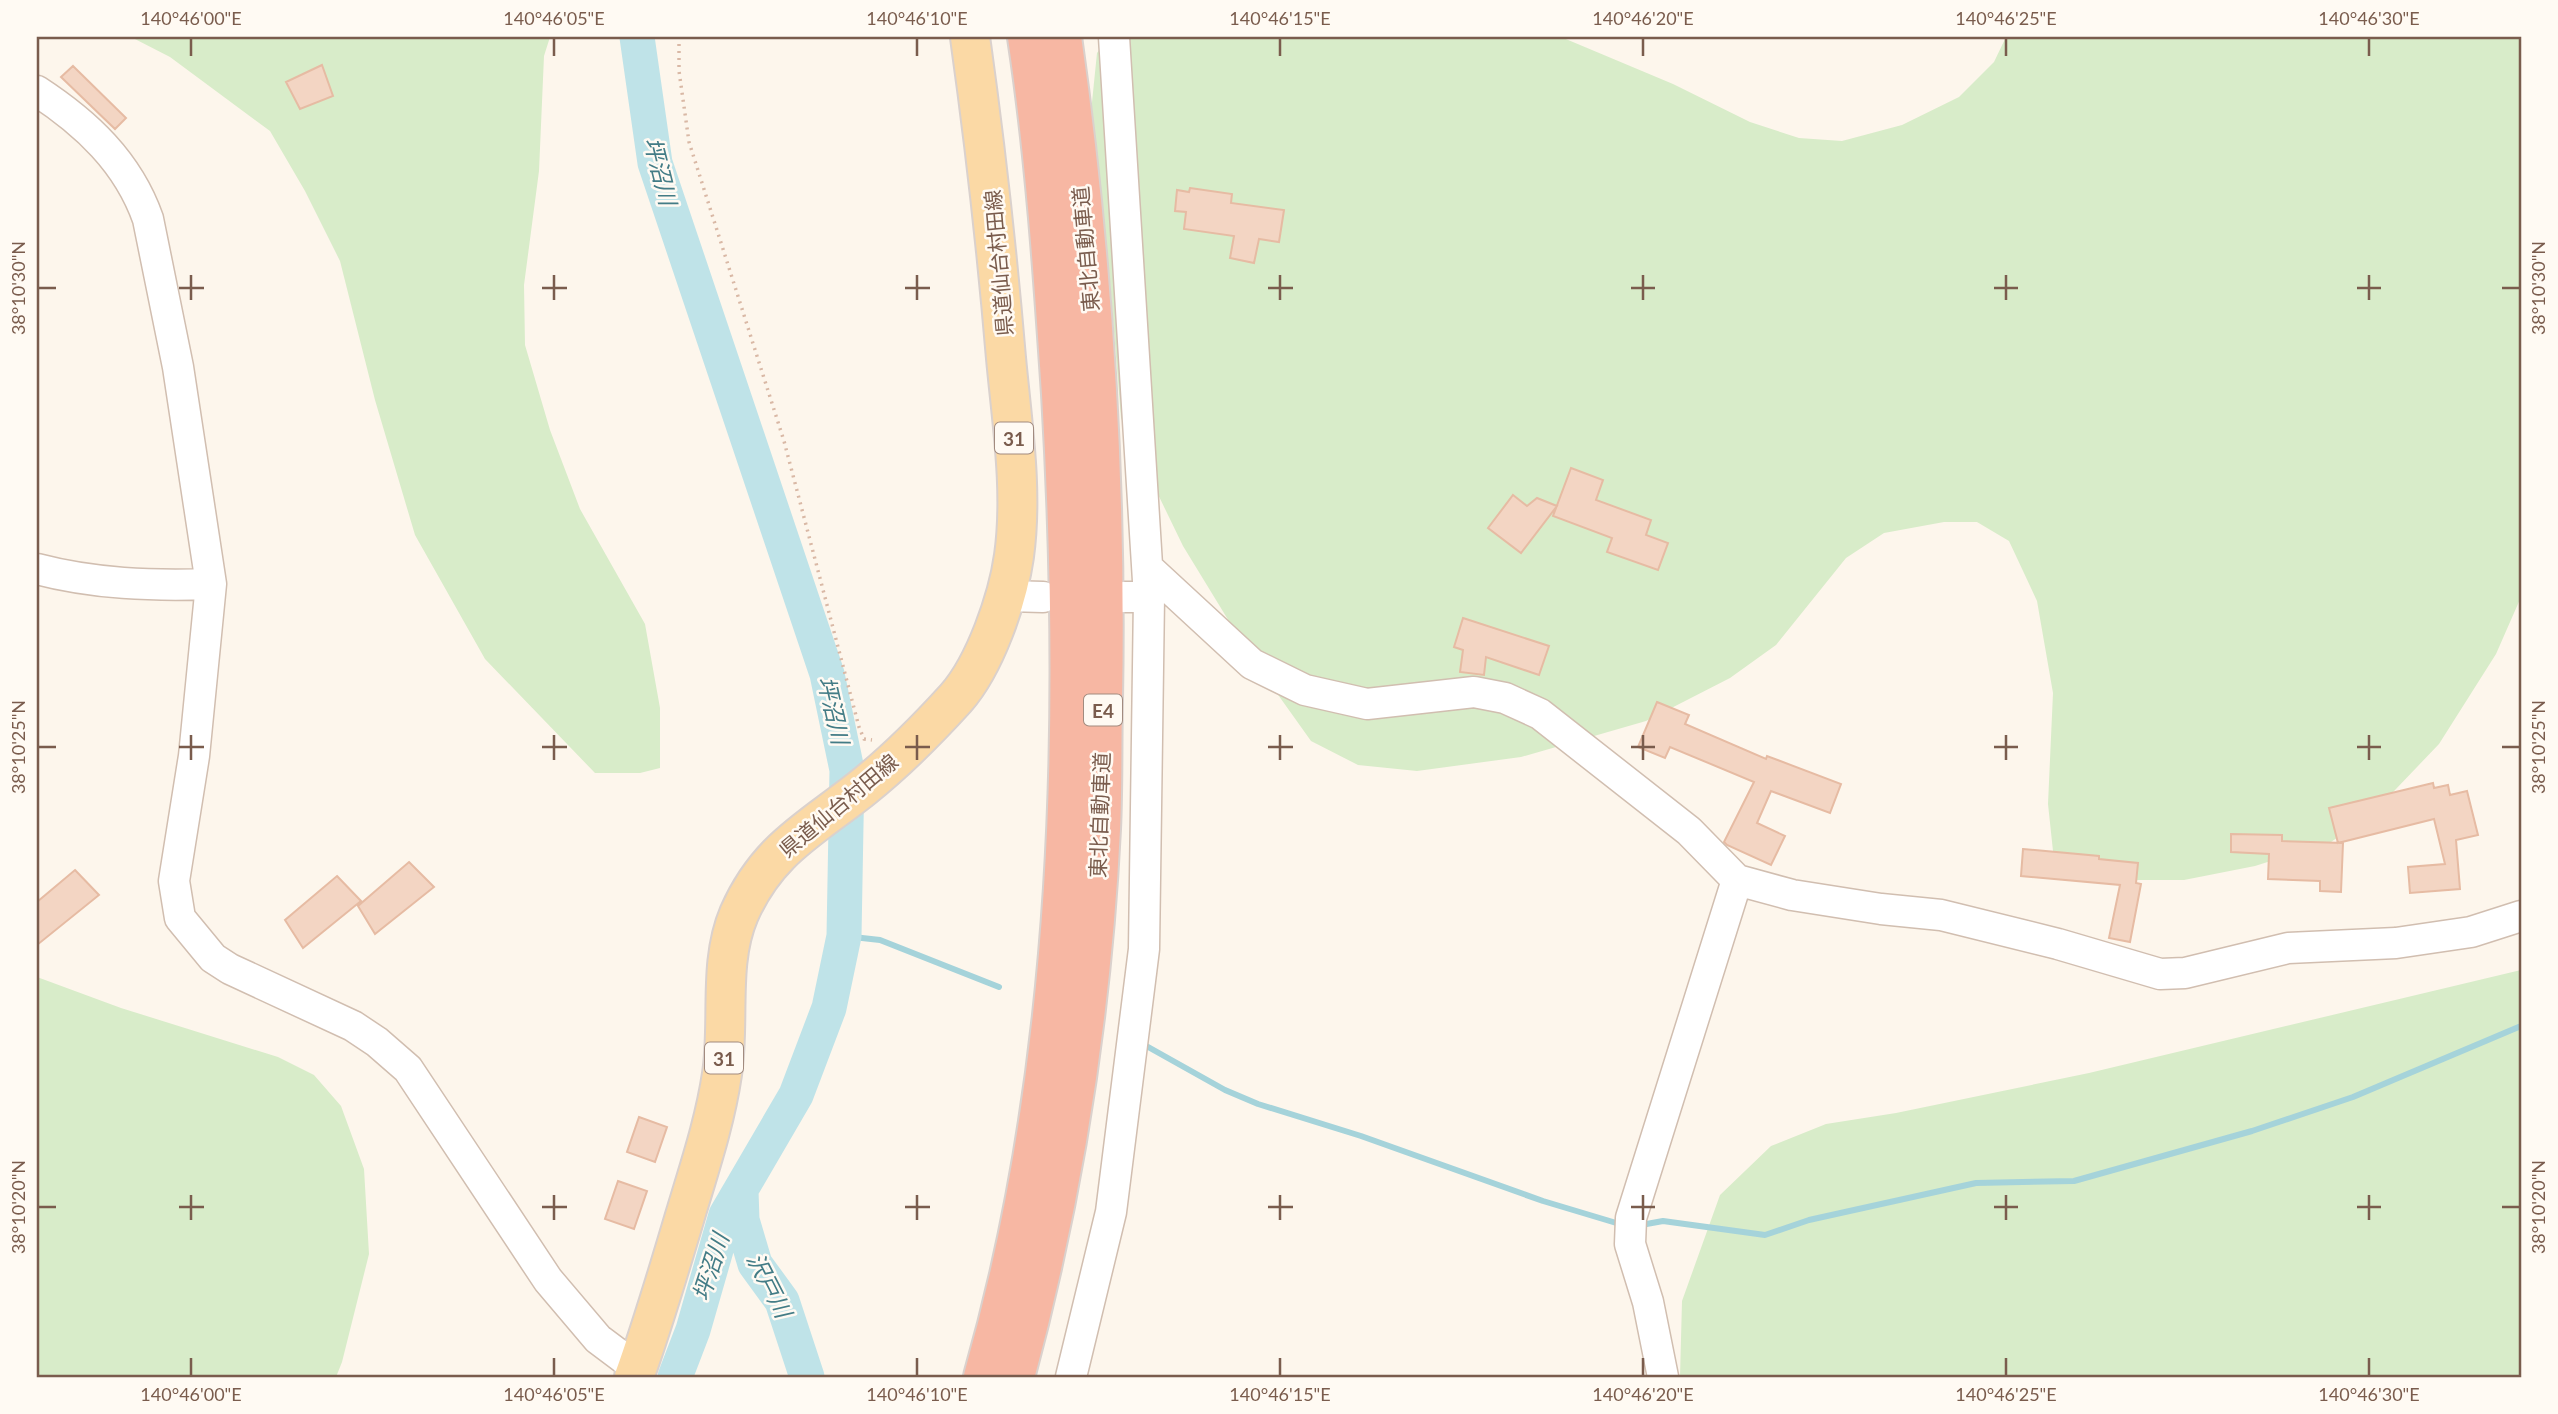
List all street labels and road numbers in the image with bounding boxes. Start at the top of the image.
street label: 東北自動車道 [1067,185,1103,313]
street label: 県道仙台村田線 [979,189,1017,337]
road number: 31 [995,422,1033,453]
road number: E4 [1084,694,1122,726]
street label: 県道仙台村田線 [774,748,902,862]
street label: 東北自動車道 [1084,752,1114,878]
road number: 31 [705,1042,743,1074]

